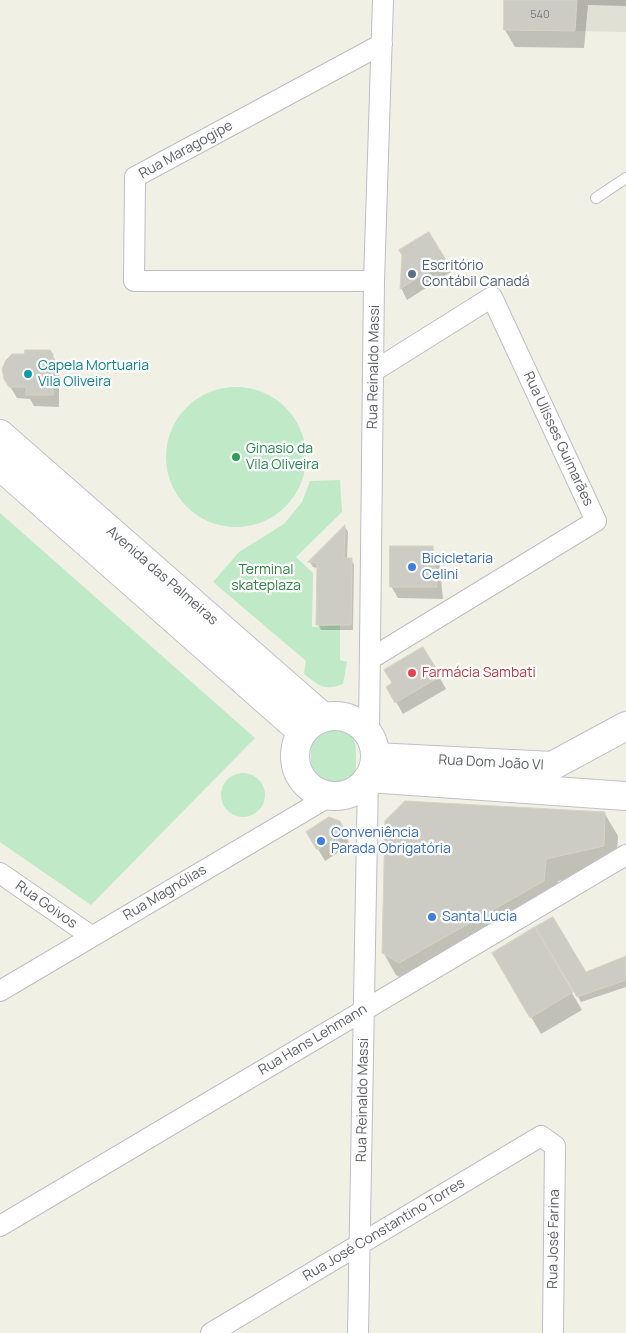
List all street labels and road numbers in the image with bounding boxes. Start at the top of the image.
street label: Rua Maragogipe [136,117,236,183]
street label: Rua Reinaldo Massi [365,305,383,429]
street label: Rua Ulisses Guimarães [519,369,597,509]
street label: Avenida das Palmeiras [103,523,221,629]
street label: Rua Dom João VI [438,752,544,774]
street label: Rua Magnólias [120,862,210,924]
street label: Rua Goivos [12,878,80,932]
street label: Rua Hans Lehmann [256,1001,370,1079]
street label: Rua Reinaldo Massi [354,1038,372,1162]
street label: Rua José Constantino Torres [300,1175,468,1285]
street label: Rua José Farina [545,1189,563,1289]

